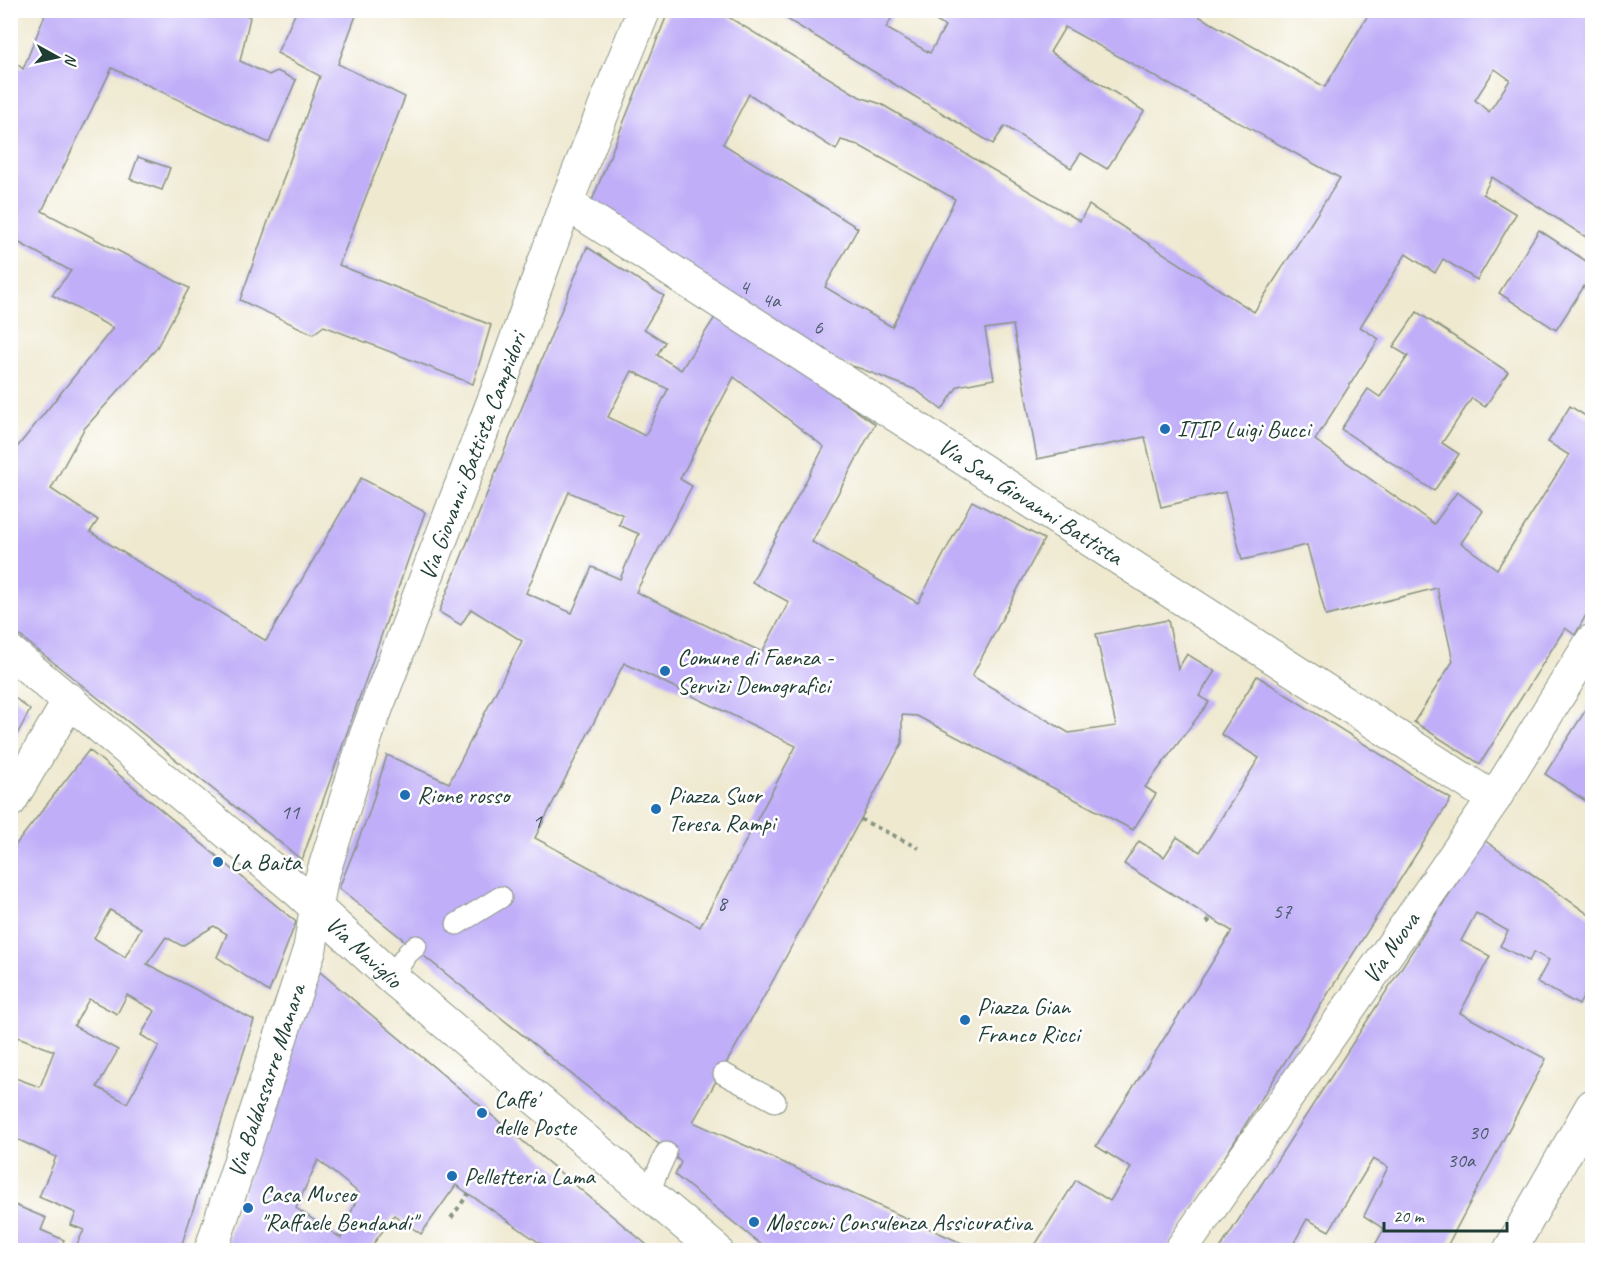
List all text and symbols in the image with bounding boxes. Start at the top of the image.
north arrow [27,27,87,87]
text: N [60,53,81,68]
house number: 4 [739,274,751,300]
house number: 4a [762,287,782,313]
house number: 6 [813,314,823,340]
street label: Via Giovanni Battista Campidori [412,326,534,584]
place label: ITIP Luigi Bucci [1177,414,1312,444]
marker: ITIP Luigi Bucci [1158,422,1172,436]
street label: Via San Giovanni Battista [932,431,1130,572]
place label: Comune di Faenza - Servizi Demografici [677,642,835,700]
marker: Comune di Faenza - Servizi Demografici [658,664,672,678]
place label: Rione rosso [417,780,512,810]
place label: Piazza Suor Teresa Rampi [668,780,778,838]
marker: Rione rosso [398,788,412,802]
house number: 11 [281,799,301,825]
marker: Piazza Suor Teresa Rampi [649,802,663,816]
house number: 1 [532,808,543,834]
place label: La Baita [230,847,303,877]
marker: La Baita [211,855,225,869]
house number: 8 [717,890,729,916]
house number: 57 [1273,898,1293,924]
street label: Via Nuova [1356,905,1427,989]
street label: Via Naviglio [319,909,409,996]
street label: Via Baldassarre Manara [221,978,313,1181]
place label: Piazza Gian Franco Ricci [977,991,1082,1049]
marker: Piazza Gian Franco Ricci [958,1013,972,1027]
place label: Caffe' delle Poste [494,1084,578,1142]
marker: Caffe' delle Poste [475,1106,489,1120]
house number: 30 [1469,1119,1489,1145]
house number: 30a [1447,1147,1477,1173]
place label: Pelletteria Lama [464,1161,596,1191]
marker: Pelletteria Lama [445,1169,459,1183]
place label: Casa Museo "Raffaele Bendandi" [260,1179,422,1237]
scale bar [1384,1195,1507,1233]
marker: Casa Museo "Raffaele Bendandi" [241,1201,255,1215]
text: 20 m [1393,1205,1426,1227]
place label: Mosconi Consulenza Assicurativa [766,1207,1034,1237]
marker: Mosconi Consulenza Assicurativa [747,1215,761,1229]

